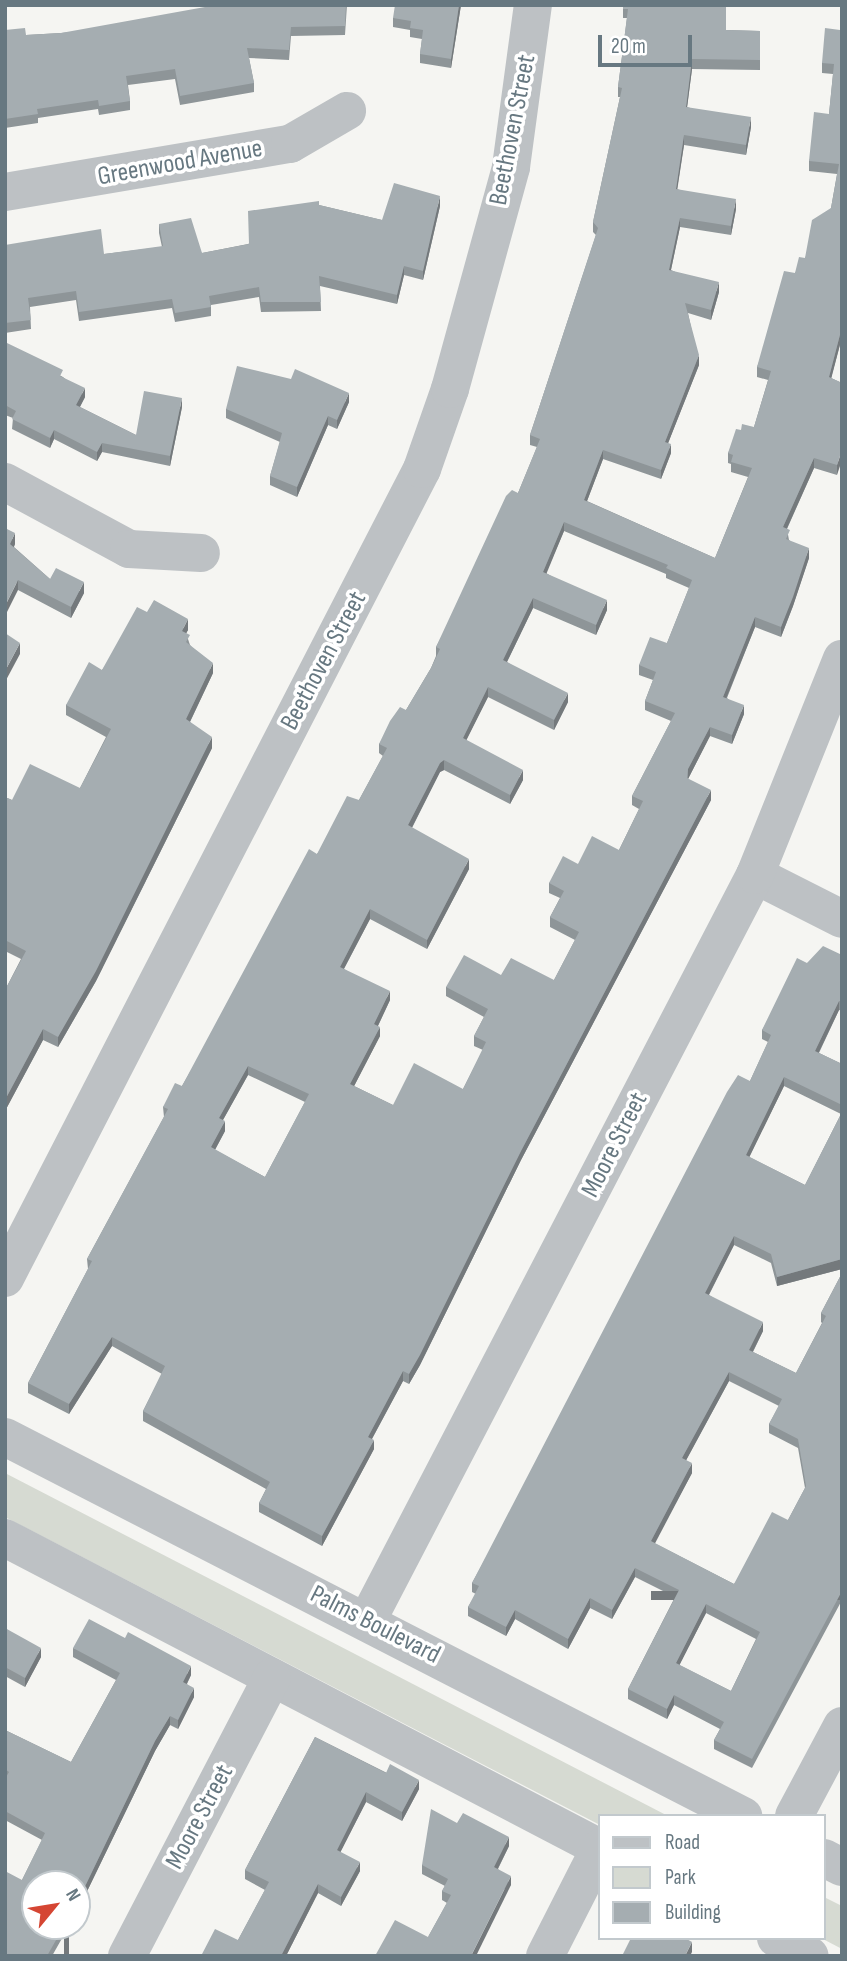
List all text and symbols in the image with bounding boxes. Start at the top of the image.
scale bar [602,21,696,65]
text: 20 m [611,34,646,59]
street label: Beethoven Street [483,52,543,208]
street label: Greenwood Avenue [95,133,265,193]
street label: Beethoven Street [274,586,374,736]
street label: Moore Street [575,1087,655,1203]
street label: Palms Boulevard [305,1579,445,1671]
street label: Moore Street [160,1760,240,1874]
legend [598,1814,826,1940]
text: Road [665,1830,700,1855]
text: Park [665,1865,696,1890]
north arrow [21,1870,91,1940]
text: N [60,1885,85,1905]
text: Building [665,1900,721,1925]

